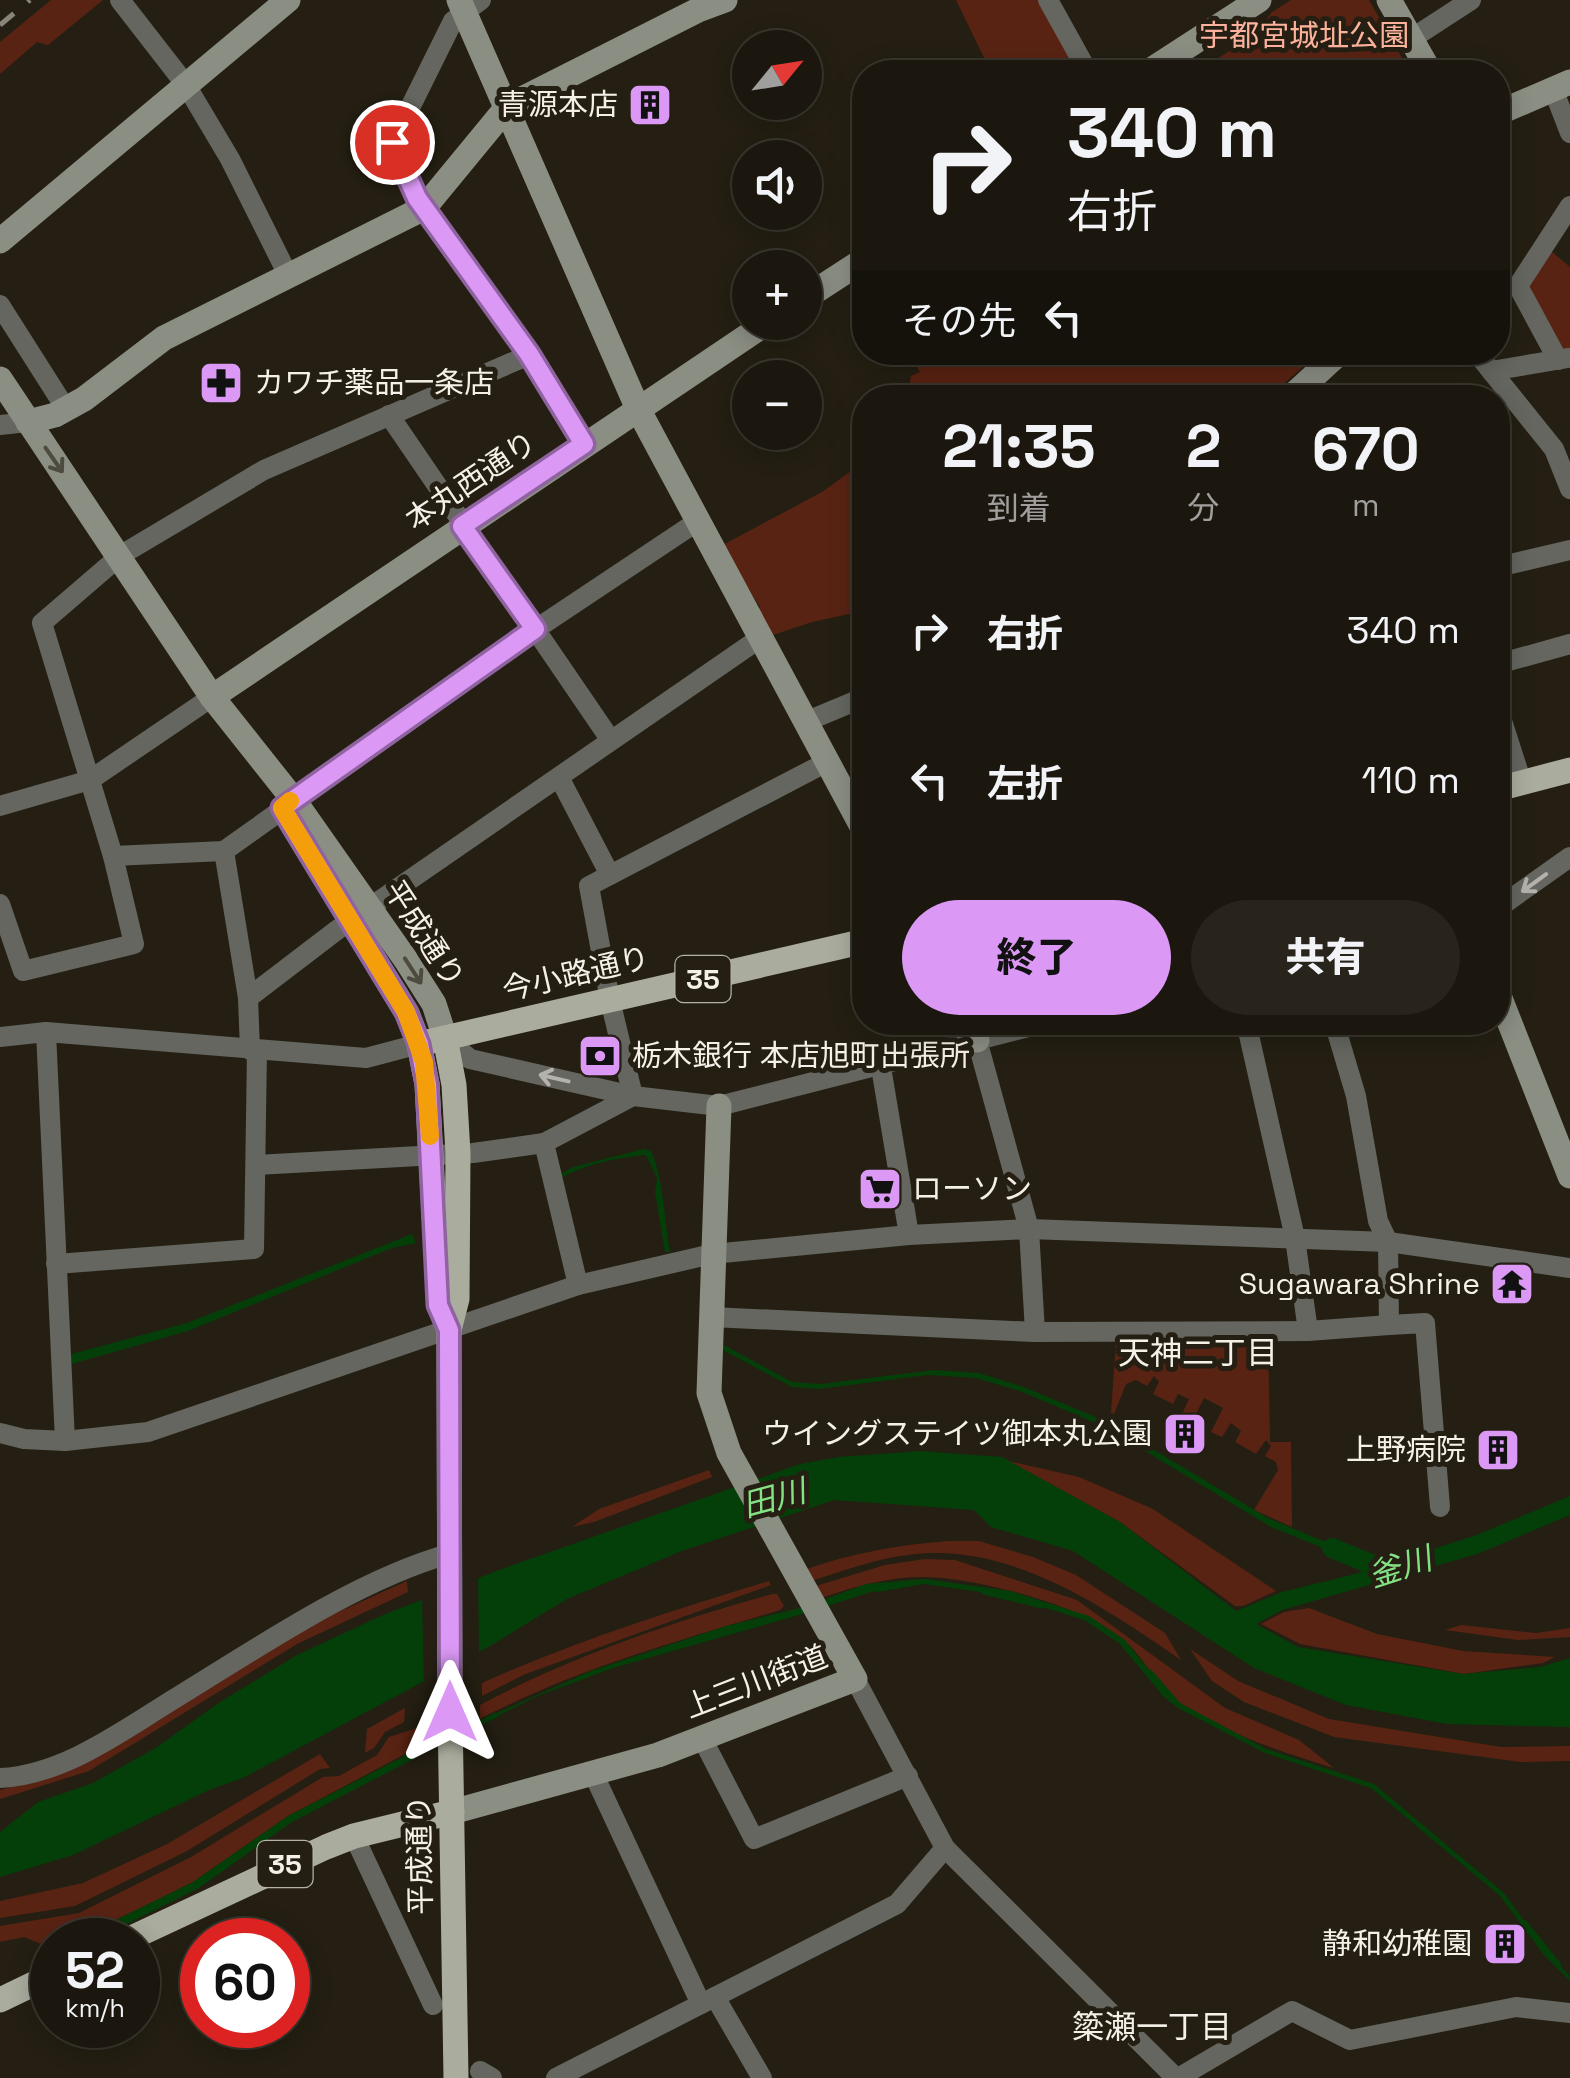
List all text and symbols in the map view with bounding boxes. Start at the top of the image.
park label: 宇都宮城址公園 [1199,16,1409,55]
north arrow [732,30,822,120]
map controls [732,30,822,450]
building icon: 青源本店 [627,82,673,128]
place label: 青源本店 [498,85,618,124]
text: 340 m [1067,88,1277,177]
pin [350,100,435,185]
icon: right [902,100,1032,230]
icon: arrive [365,115,420,170]
button: sound [732,140,822,230]
text: 右折 [1067,183,1157,240]
button: + [732,250,822,340]
icon: left [1036,290,1091,345]
text: その先 [902,297,1016,345]
pharmacy icon: カワチ薬品一条店 [198,360,244,406]
button: − [732,360,822,450]
place label: カワチ薬品一条店 [254,363,494,402]
text: 21:35 [942,408,1095,485]
text: 2 [1186,408,1221,485]
text: 670 [1312,411,1420,488]
street label: 本丸西通り [398,422,544,539]
one-way arrow [43,446,64,473]
text: m [1352,485,1379,525]
text: 到着 [987,488,1051,528]
text: 分 [1188,488,1220,528]
icon: right [902,603,957,658]
text: 340 m [1346,606,1460,654]
text: 右折 [987,610,1063,658]
icon: left [902,753,957,808]
text: 110 m [1361,756,1460,804]
text: 左折 [987,760,1063,808]
one-way arrow [1521,872,1548,893]
street label: 平成通り [375,873,473,995]
button: 終了 [902,900,1171,1015]
button: 共有 [1191,900,1460,1015]
street label: 今小路通り [498,938,653,1009]
road number: 35 [676,956,730,1002]
one-way arrow [403,957,423,984]
bank icon: 栃木銀行 本店旭町出張所 [577,1033,623,1079]
place label: 栃木銀行 本店旭町出張所 [632,1036,970,1075]
one-way arrow [539,1068,571,1087]
supermarket icon: ローソン [857,1166,903,1212]
place label: ローソン [912,1169,1032,1208]
temple icon: Sugawara Shrine [1489,1261,1535,1307]
place label: Sugawara Shrine [1239,1264,1480,1303]
district label: 天神二丁目 [1118,1333,1278,1373]
building icon: ウイングステイツ御本丸公園 [1162,1411,1208,1457]
place label: ウイングステイツ御本丸公園 [762,1414,1152,1453]
building icon: 上野病院 [1475,1427,1521,1473]
place label: 上野病院 [1346,1430,1466,1469]
water label: 田川 [738,1470,813,1526]
water label: 釜川 [1363,1537,1439,1596]
street label: 上三川街道 [679,1636,833,1727]
position arrow [398,1660,502,1764]
street label: 平成通り [399,1795,440,1915]
road number: 35 [258,1841,312,1887]
speed limit sign: 60 [180,1918,310,2048]
building icon: 静和幼稚園 [1482,1921,1528,1967]
place label: 静和幼稚園 [1322,1924,1472,1963]
text: 52 [65,1939,125,2003]
text: km/h [65,1992,125,2024]
district label: 簗瀬一丁目 [1072,2007,1232,2047]

